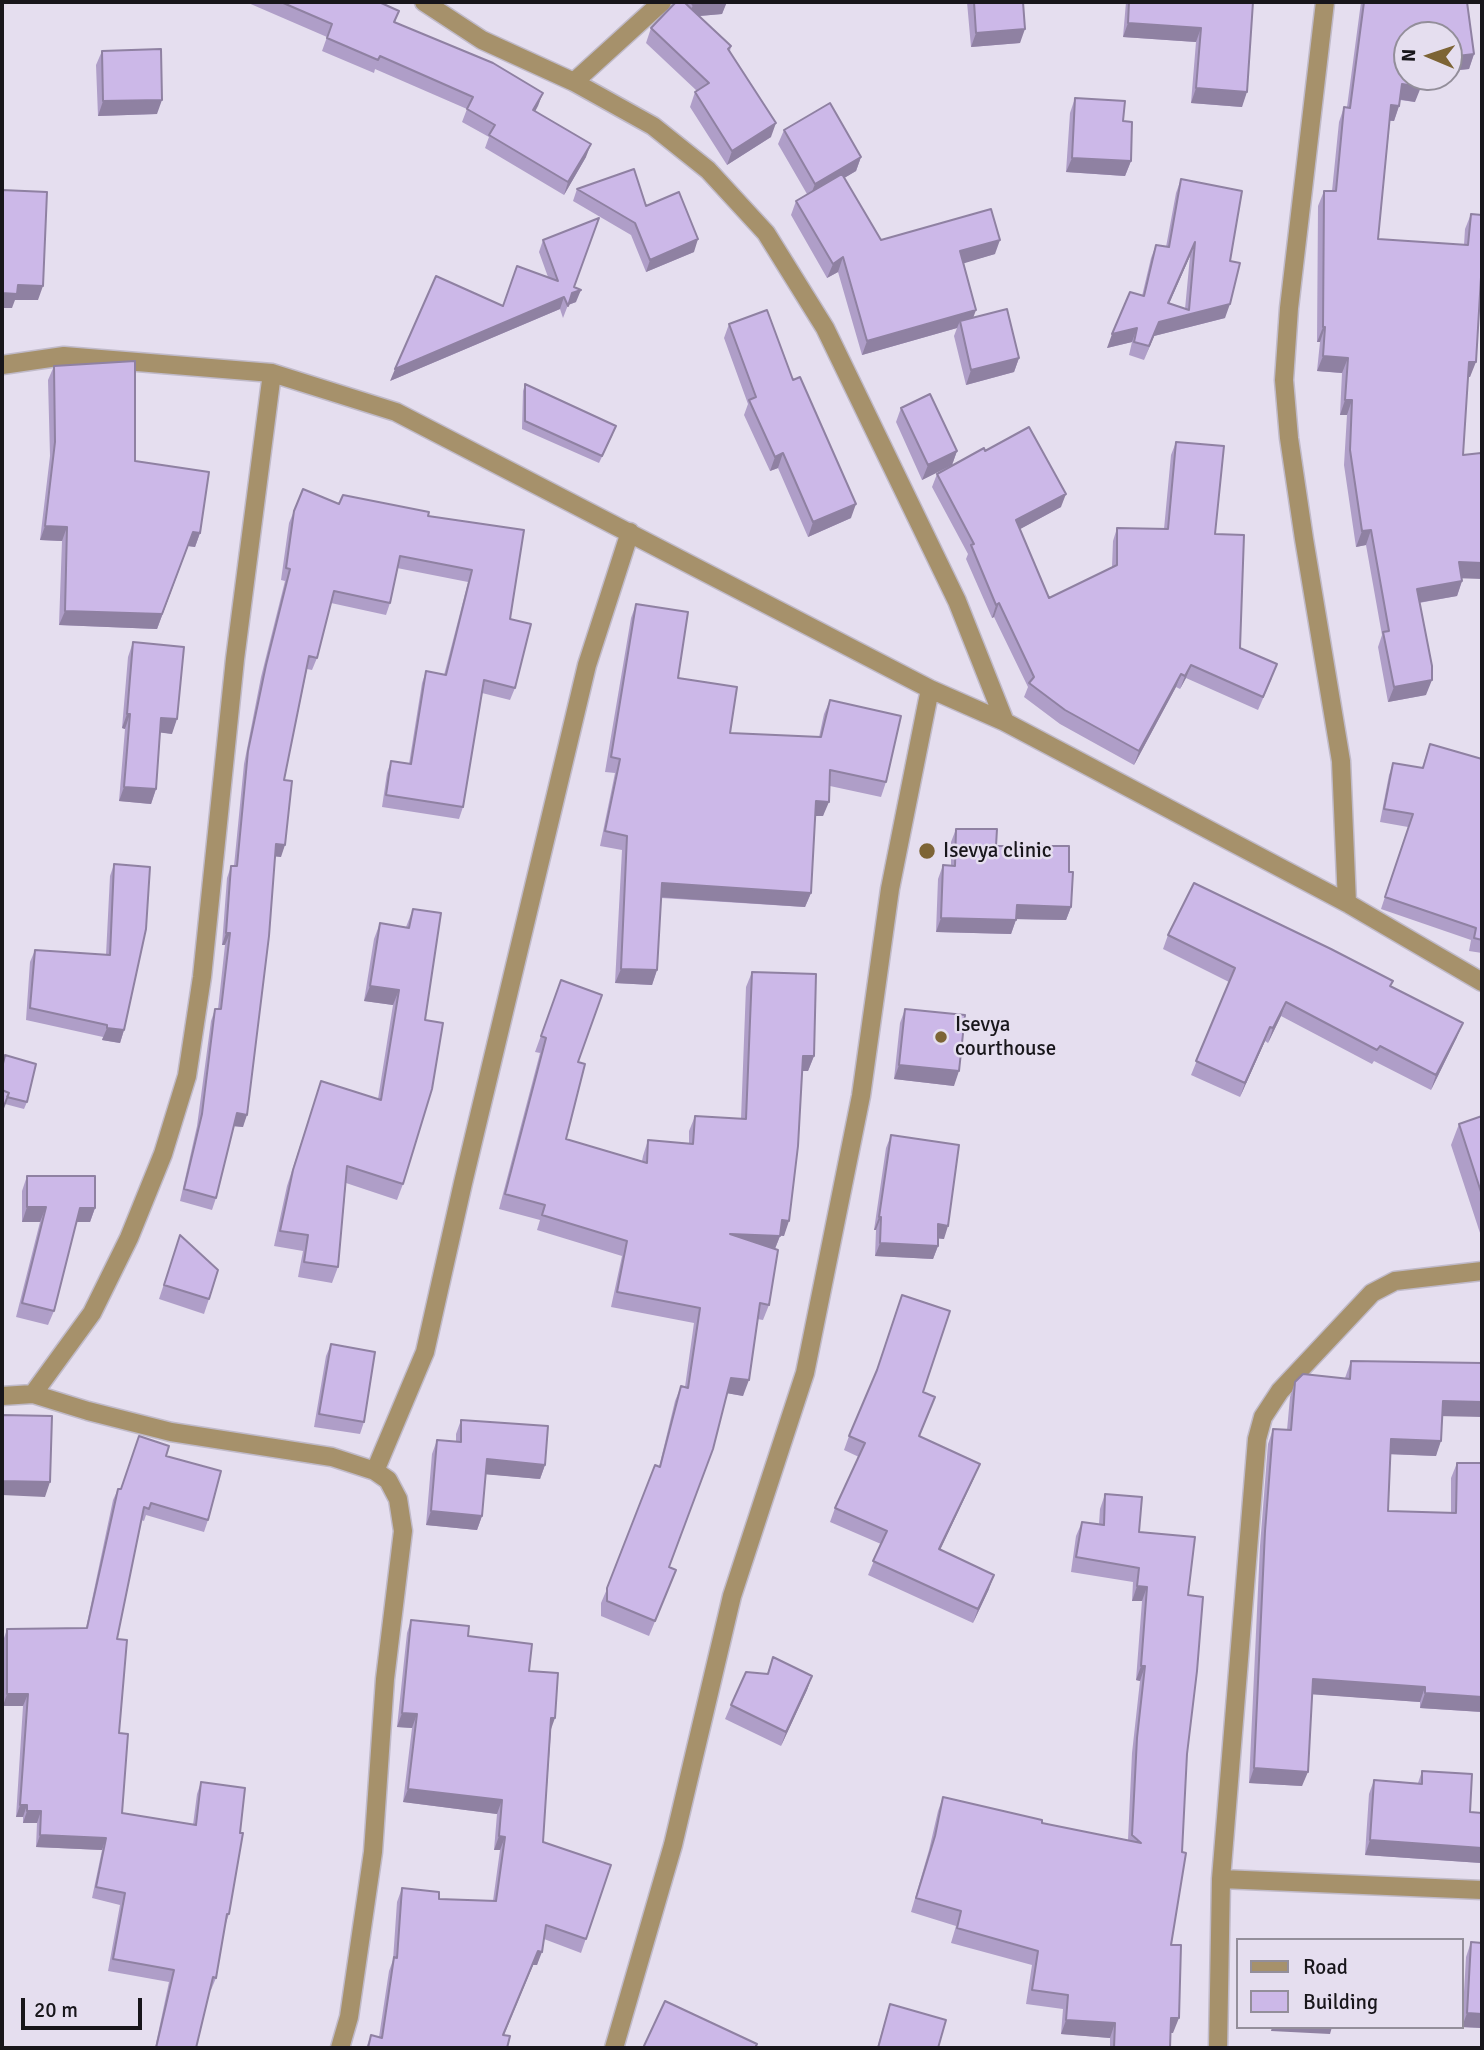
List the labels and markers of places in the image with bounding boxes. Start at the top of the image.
place label: Isevya clinic [943,838,1052,864]
marker: Isevya clinic [917,841,937,861]
place label: Isevya courthouse [955,1012,1056,1062]
marker: Isevya courthouse [933,1029,949,1045]

